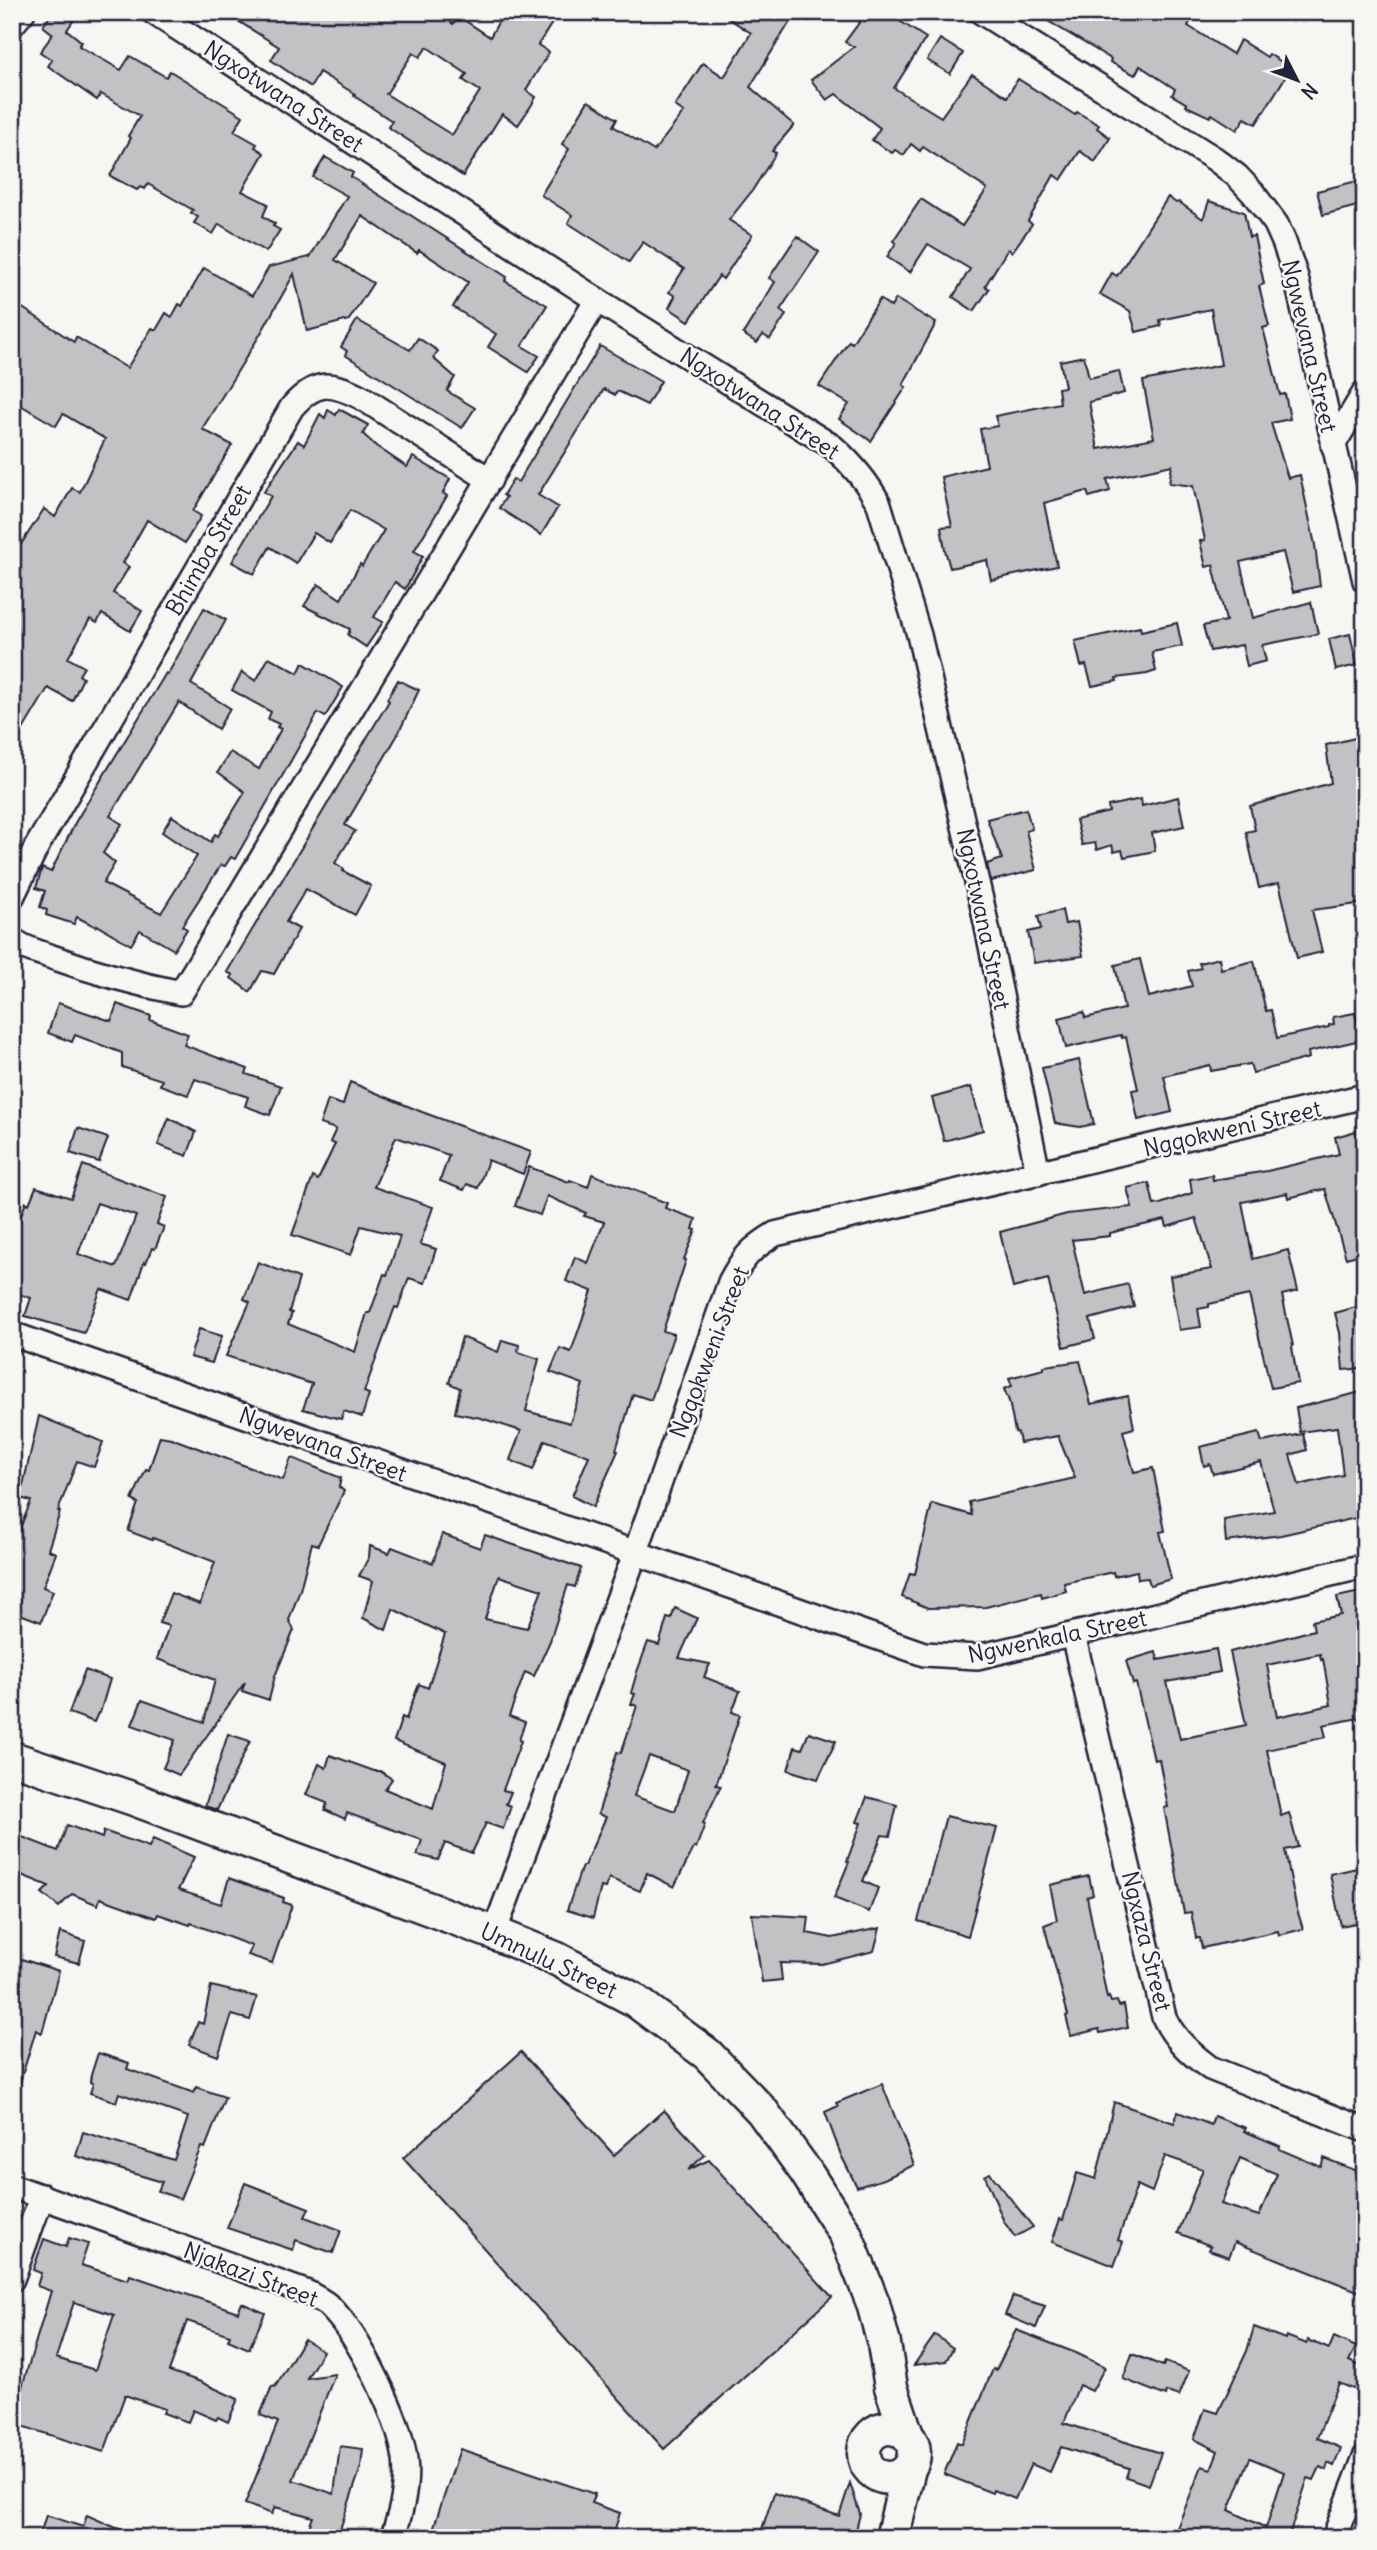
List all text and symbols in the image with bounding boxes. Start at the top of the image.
street label: Ngxotwana Street [199,34,369,159]
north arrow [1262,46,1332,116]
text: N [1296,78,1323,104]
street label: Ngwevana Street [1276,257,1344,435]
street label: Ngxotwana Street [675,341,845,466]
street label: Bhimba Street [159,479,257,621]
street label: Ngxotwana Street [951,826,1017,1012]
street label: Ngqokweni Street [1140,1093,1324,1163]
street label: Ngqokweni Street [663,1262,755,1442]
street label: Ngwevana Street [235,1400,411,1488]
street label: Ngwenkala Street [965,1603,1149,1669]
street label: Ngxaza Street [1116,1868,1178,2014]
street label: Umnulu Street [476,1916,622,2004]
street label: Njakazi Street [180,2235,323,2313]

